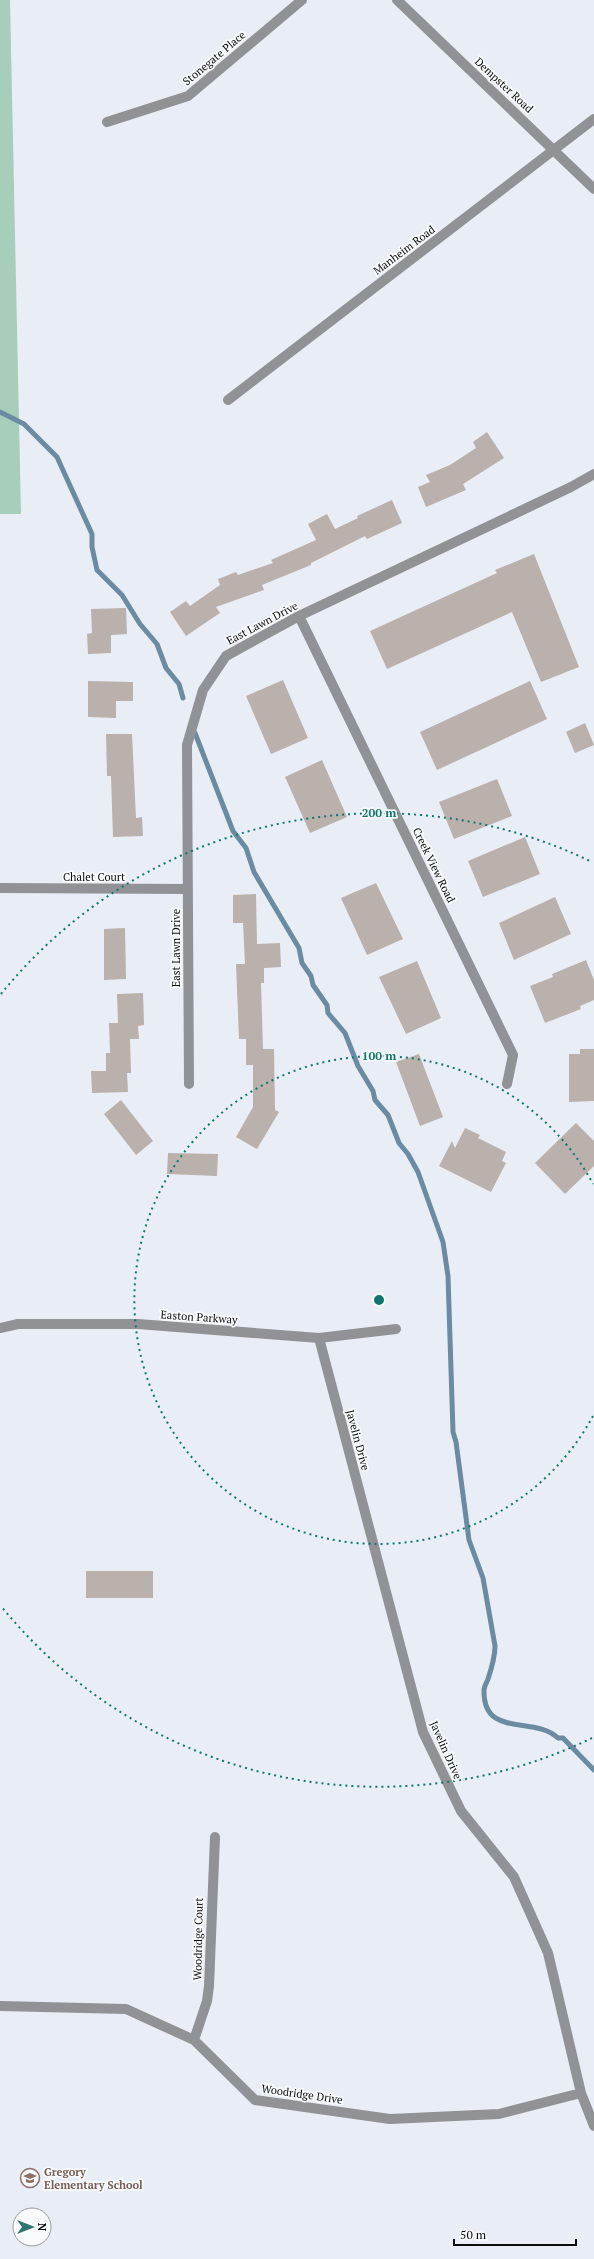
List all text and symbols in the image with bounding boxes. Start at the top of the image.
street label: Stonegate Place [180,27,249,88]
street label: Dempster Road [472,54,536,116]
street label: Manheim Road [370,222,438,278]
street label: East Lawn Drive [224,598,300,648]
text: 200 m [362,805,396,820]
street label: Creek View Road [410,825,458,905]
street label: Chalet Court [63,870,125,884]
street label: East Lawn Drive [169,908,183,987]
text: 100 m [362,1048,396,1063]
centre of rings [372,1293,386,1307]
street label: Easton Parkway [160,1307,238,1327]
street label: Javelin Drive [343,1408,373,1472]
street label: Javelin Drive [427,1719,465,1782]
street label: Woodridge Court [190,1897,206,1981]
street label: Woodridge Drive [261,2081,344,2107]
place label: Gregory Elementary School [44,2165,143,2192]
school or university icon: Gregory Elementary School [19,2167,41,2189]
north arrow [12,2207,52,2247]
scale bar [454,2221,576,2247]
text: N [35,2223,49,2232]
text: 50 m [460,2227,487,2242]

